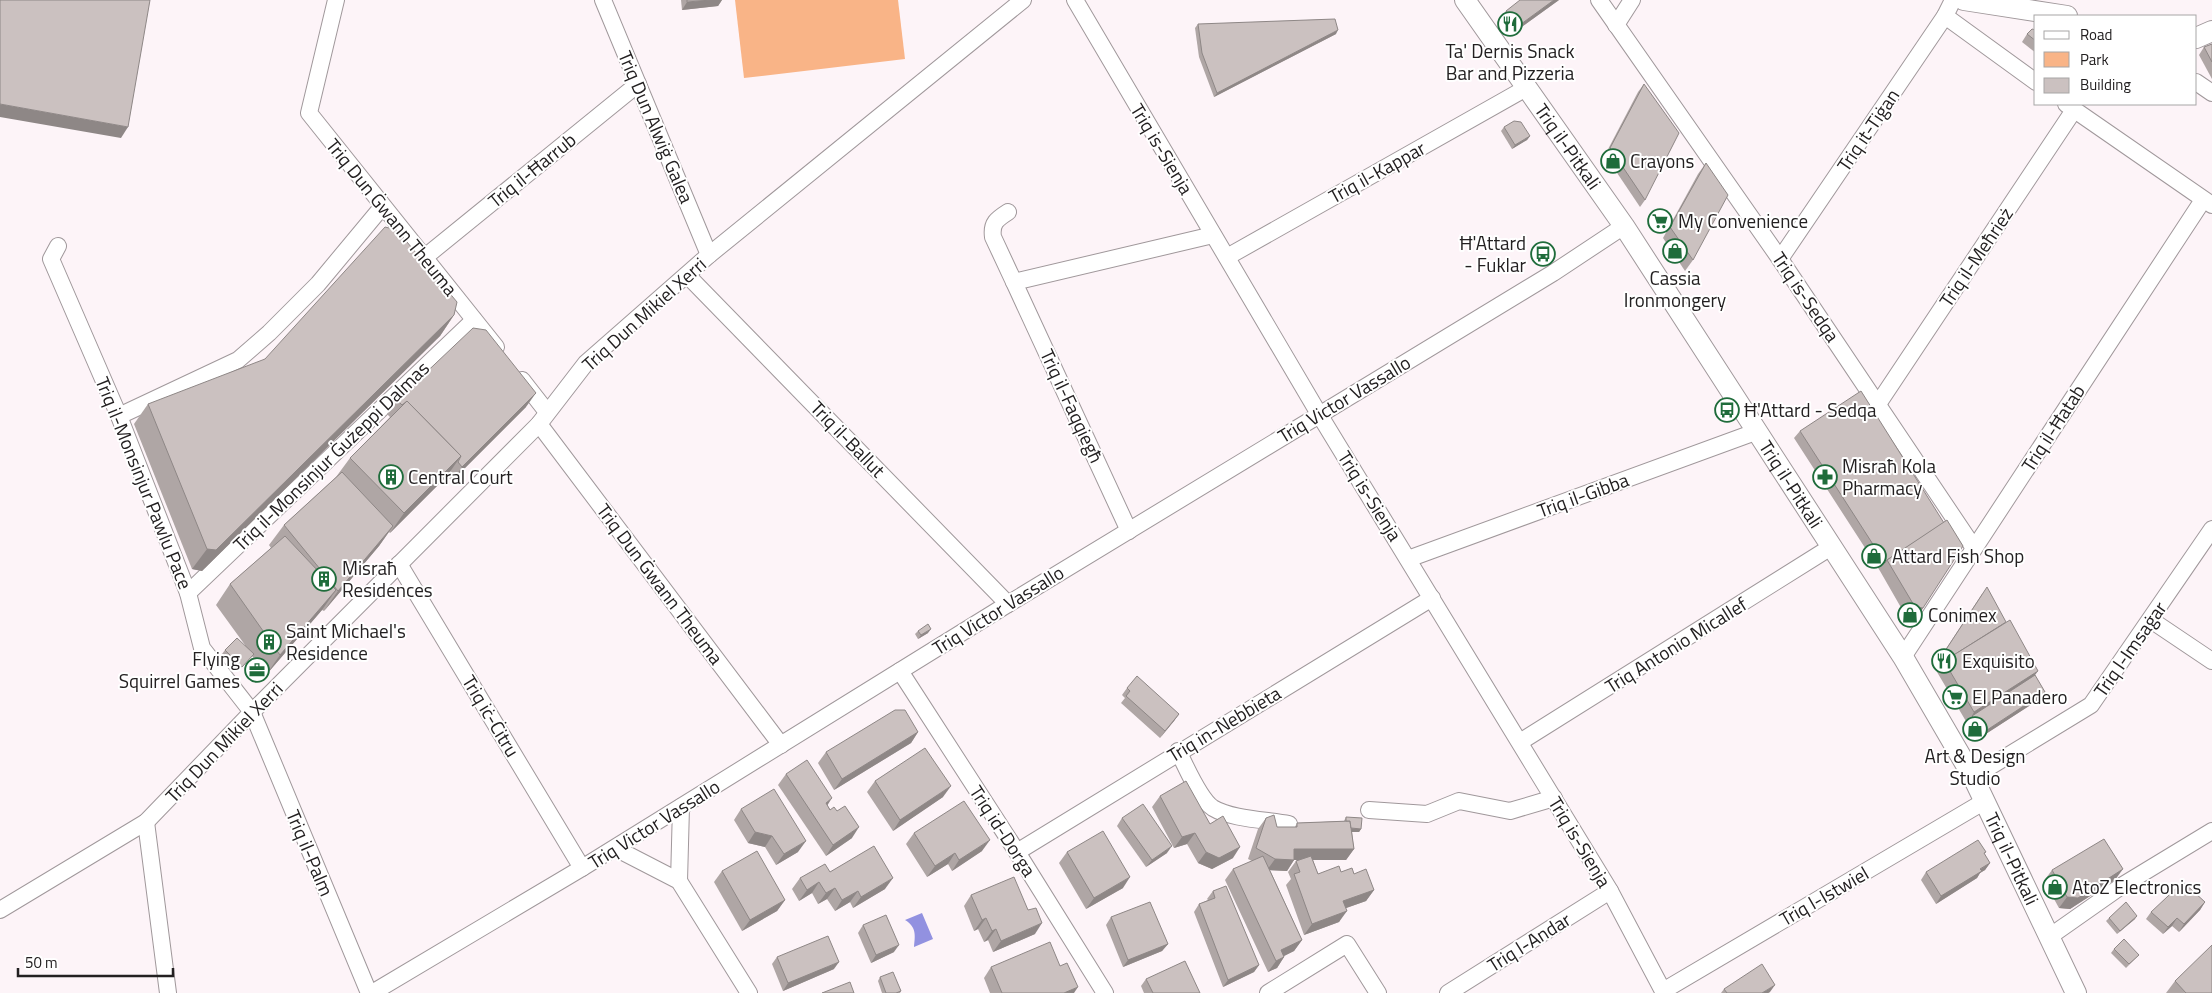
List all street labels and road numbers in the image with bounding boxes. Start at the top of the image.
street label: Triq Dun Alwiġ Galea [611,46,702,208]
street label: Triq it-Tiġan [1829,82,1906,177]
street label: Triq il-Pitkali [1528,97,1609,195]
street label: Triq is-Sienja [1124,98,1201,200]
street label: Triq il-Ħarrub [481,125,582,214]
street label: Triq Dun Ġwann Theuma [320,132,465,302]
street label: Triq il-Kappar [1323,133,1431,210]
street label: Triq il-Meħrież [1931,201,2020,312]
street label: Triq is-Sedqa [1765,246,1848,348]
street label: Triq Dun Mikiel Xerri [575,250,712,377]
street label: Triq il-Faqqiegħ [1033,344,1112,468]
street label: Triq Victor Vassallo [1272,347,1416,450]
street label: Triq il-Monsinjur Ġużeppi Dalmas [226,354,435,557]
street label: Triq il-Monsinjur Pawlu Pace [89,372,200,593]
street label: Triq il-Ħatab [2013,378,2092,477]
street label: Triq il-Ballut [804,394,893,484]
street label: Triq il-Pitkali [1752,434,1831,534]
street label: Triq is-Sienja [1331,445,1410,547]
street label: Triq il-Gibba [1533,464,1633,524]
street label: Triq Dun Ġwann Theuma [590,497,731,671]
street label: Triq Victor Vassallo [926,557,1069,662]
street label: Triq Antonio Micallef [1599,589,1753,700]
street label: Triq l-Imsaġar [2086,595,2173,702]
street label: Triq iċ-Ċitru [456,669,527,762]
street label: Triq Dun Mikiel Xerri [158,675,289,809]
street label: Triq in-Nebbieta [1161,678,1287,769]
street label: Triq Victor Vassallo [582,771,725,876]
street label: Triq id-Dorga [963,779,1044,883]
street label: Triq is-Sienja [1542,791,1619,893]
street label: Triq il-Palm [279,805,342,900]
street label: Triq il-Pitkali [1978,807,2047,909]
street label: Triq l-Istwiel [1774,858,1874,933]
street label: Triq l-Andar [1481,904,1576,979]

